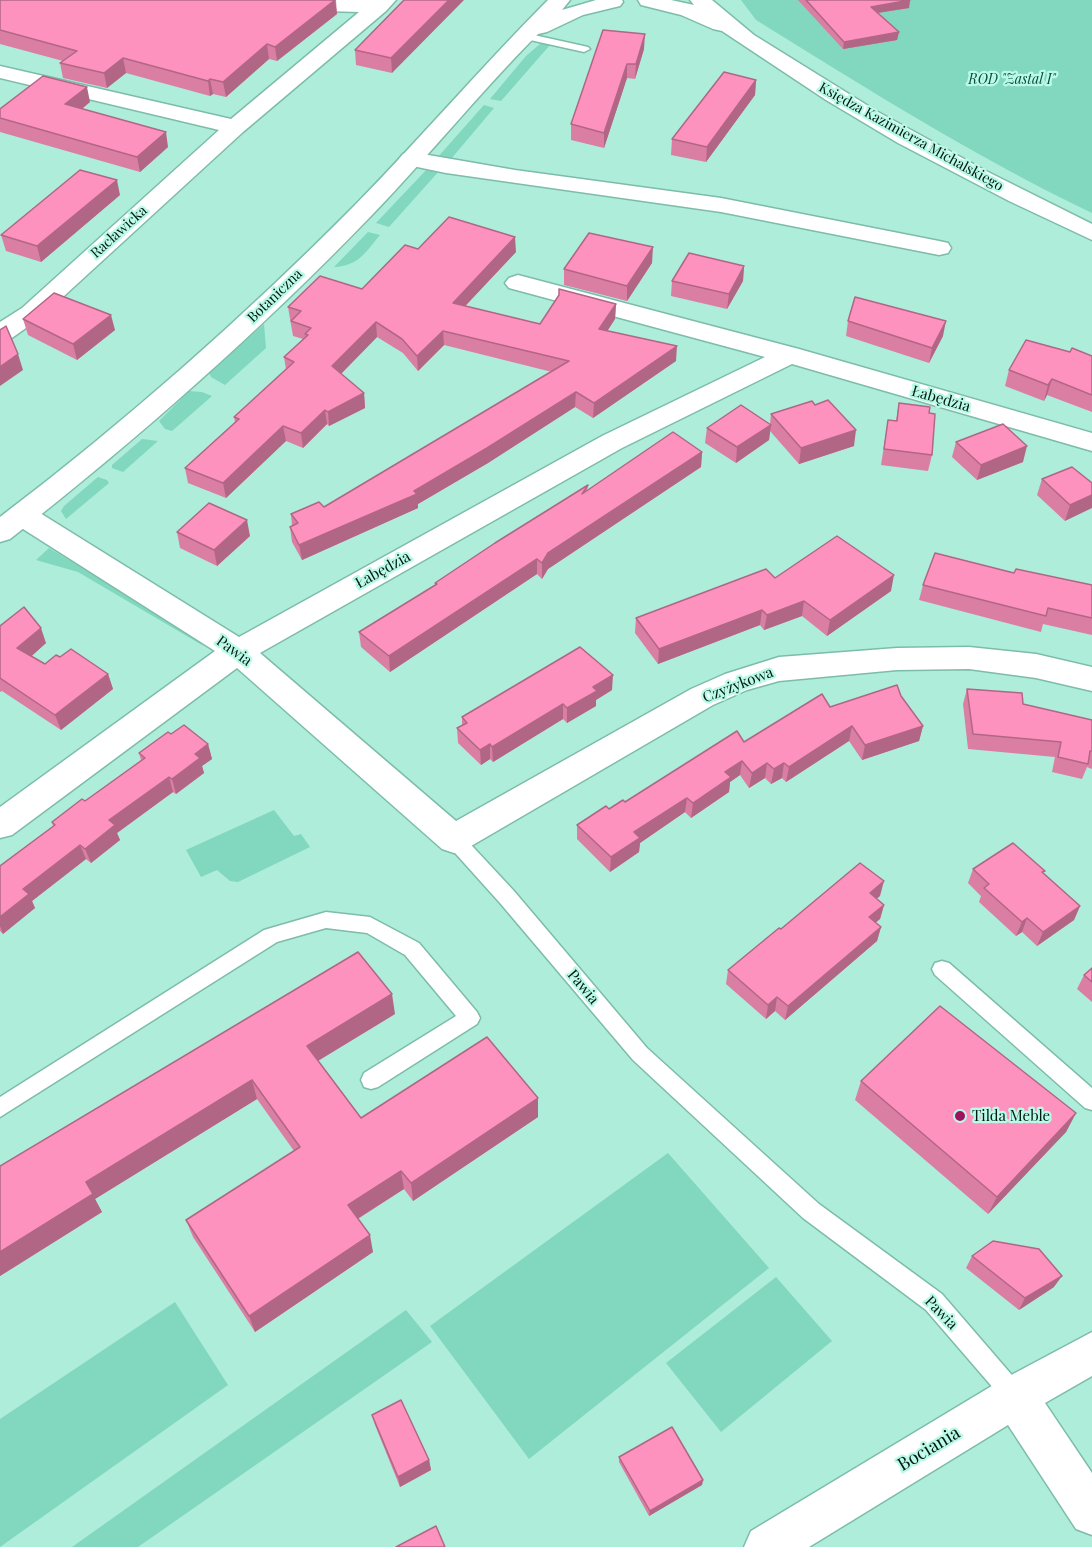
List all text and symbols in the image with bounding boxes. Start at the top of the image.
park label: ROD "Zastal I" [968,72,1056,88]
street label: Księdza Kazimierza Michalskiego [816,79,1006,195]
street label: Racławicka [87,202,151,262]
street label: Botaniczna [244,266,306,326]
street label: Łabędzia [910,382,972,416]
street label: Łabędzia [352,548,414,592]
street label: Pawia [213,632,255,670]
street label: Czyżykowa [700,663,776,707]
street label: Pawia [563,966,603,1008]
place label: Tilda Meble [972,1107,1050,1125]
marker: Tilda Meble [953,1109,967,1123]
street label: Pawia [921,1293,961,1333]
street label: Bociania [894,1422,964,1476]

